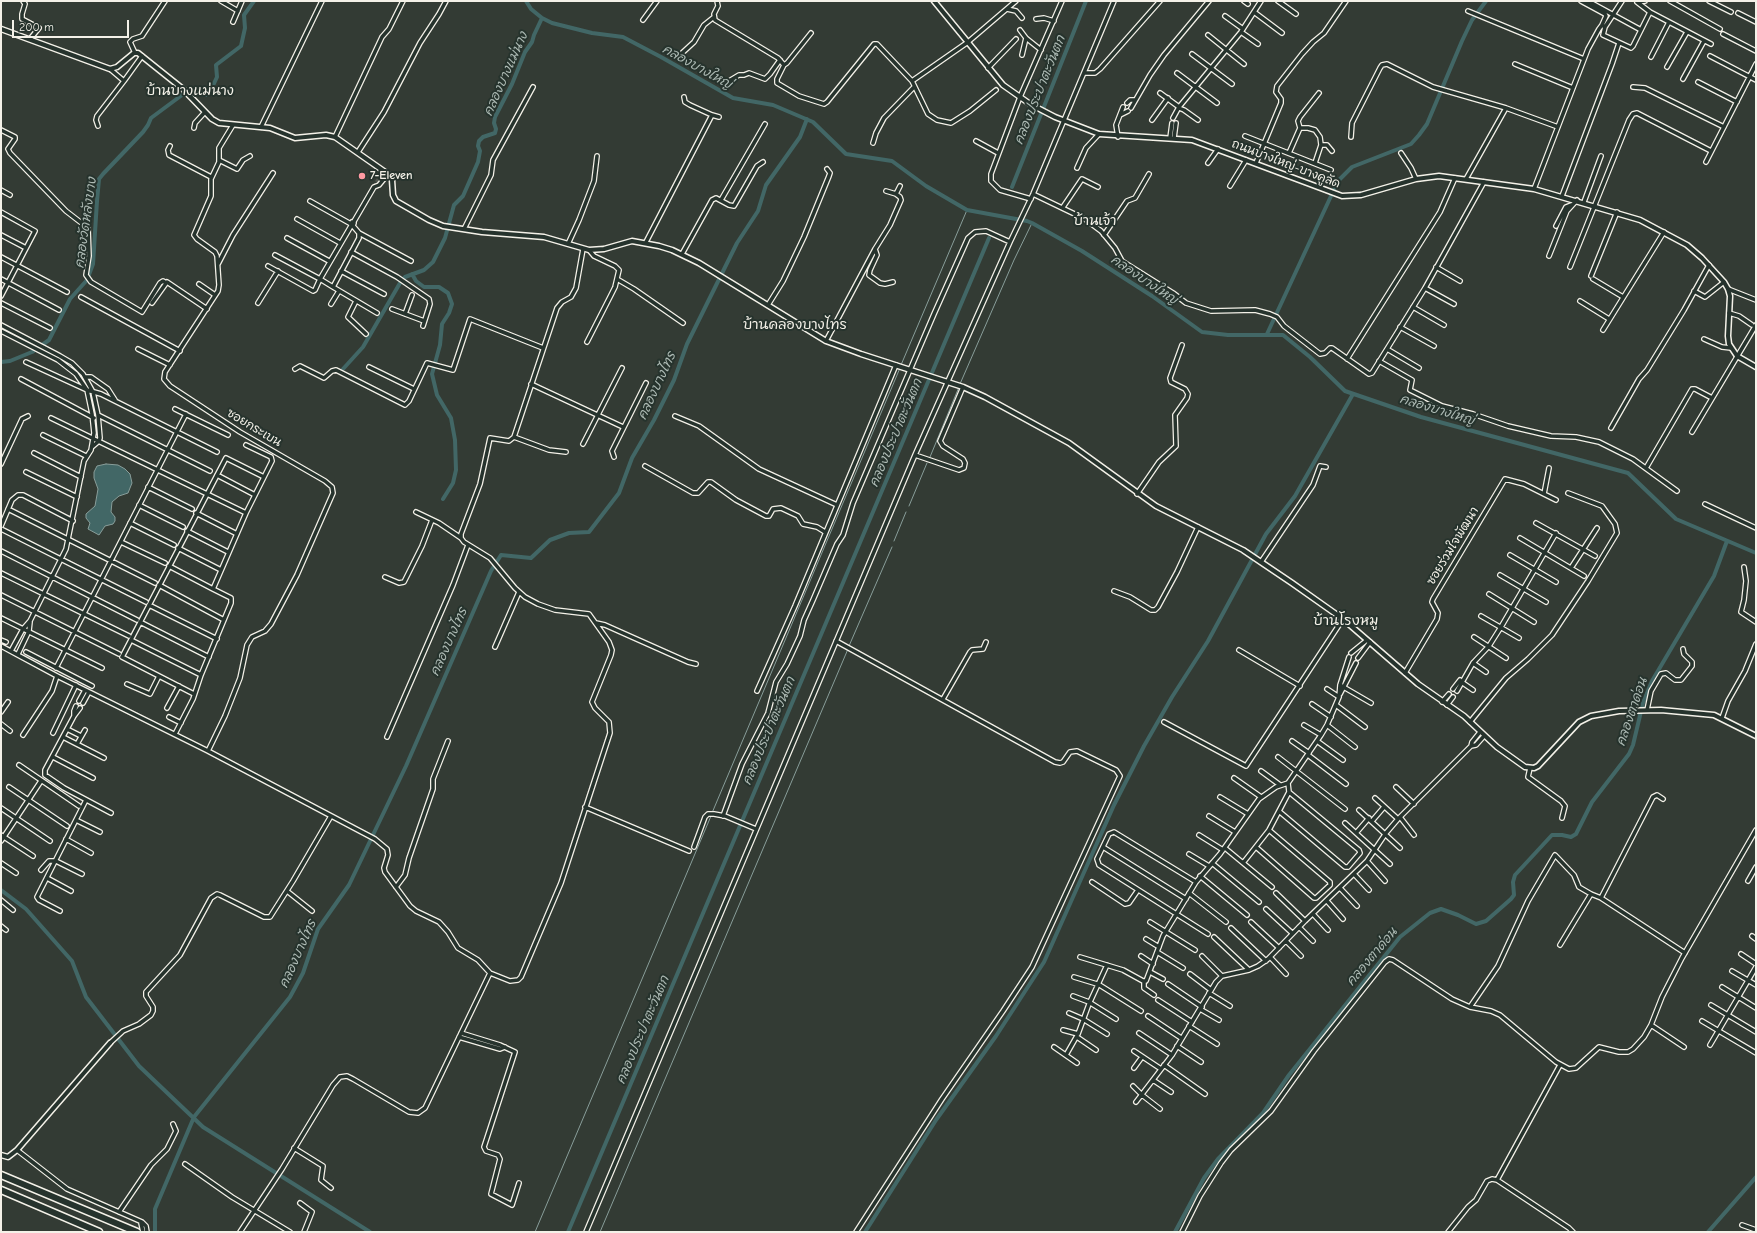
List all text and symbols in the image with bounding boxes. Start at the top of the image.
scale bar [14,12,131,38]
text: 200 m [19,20,54,34]
water label: คลองบางแม่นาง [481,30,531,118]
water label: คลองประปาตะวันตก [1011,33,1069,147]
water label: คลองบางใหญ่ [659,41,735,93]
district label: บ้านบางแม่นาง [146,83,234,99]
street label: ถนนบางใหญ่-บางคูลัด [1230,137,1342,191]
place label: 7-Eleven [370,169,412,183]
marker: 7-Eleven [357,171,367,181]
water label: คลองวัดหลังบาง [72,177,100,269]
district label: บ้านเจ้า [1074,213,1116,229]
water label: คลองบางใหญ่ [1108,252,1180,308]
district label: บ้านคลองบางไทร [743,317,847,333]
water label: คลองบางไทร [635,350,679,422]
water label: คลองประปาตะวันตก [866,377,926,489]
water label: คลองบางใหญ่ [1398,391,1476,429]
street label: ซอยกระเบน [224,406,284,450]
street label: ซอยร่วมใจพัฒนา [1424,504,1482,588]
water label: คลองบางไทร [427,606,471,678]
district label: บ้านโรงหมู [1313,613,1379,629]
water label: คลองประปาตะวันตก [739,675,799,787]
water label: คลองตาด่อน [1613,676,1651,748]
water label: คลองบางไทร [276,918,320,990]
water label: คลองตาด่อน [1343,925,1401,989]
water label: คลองประปาตะวันตก [613,974,673,1086]

